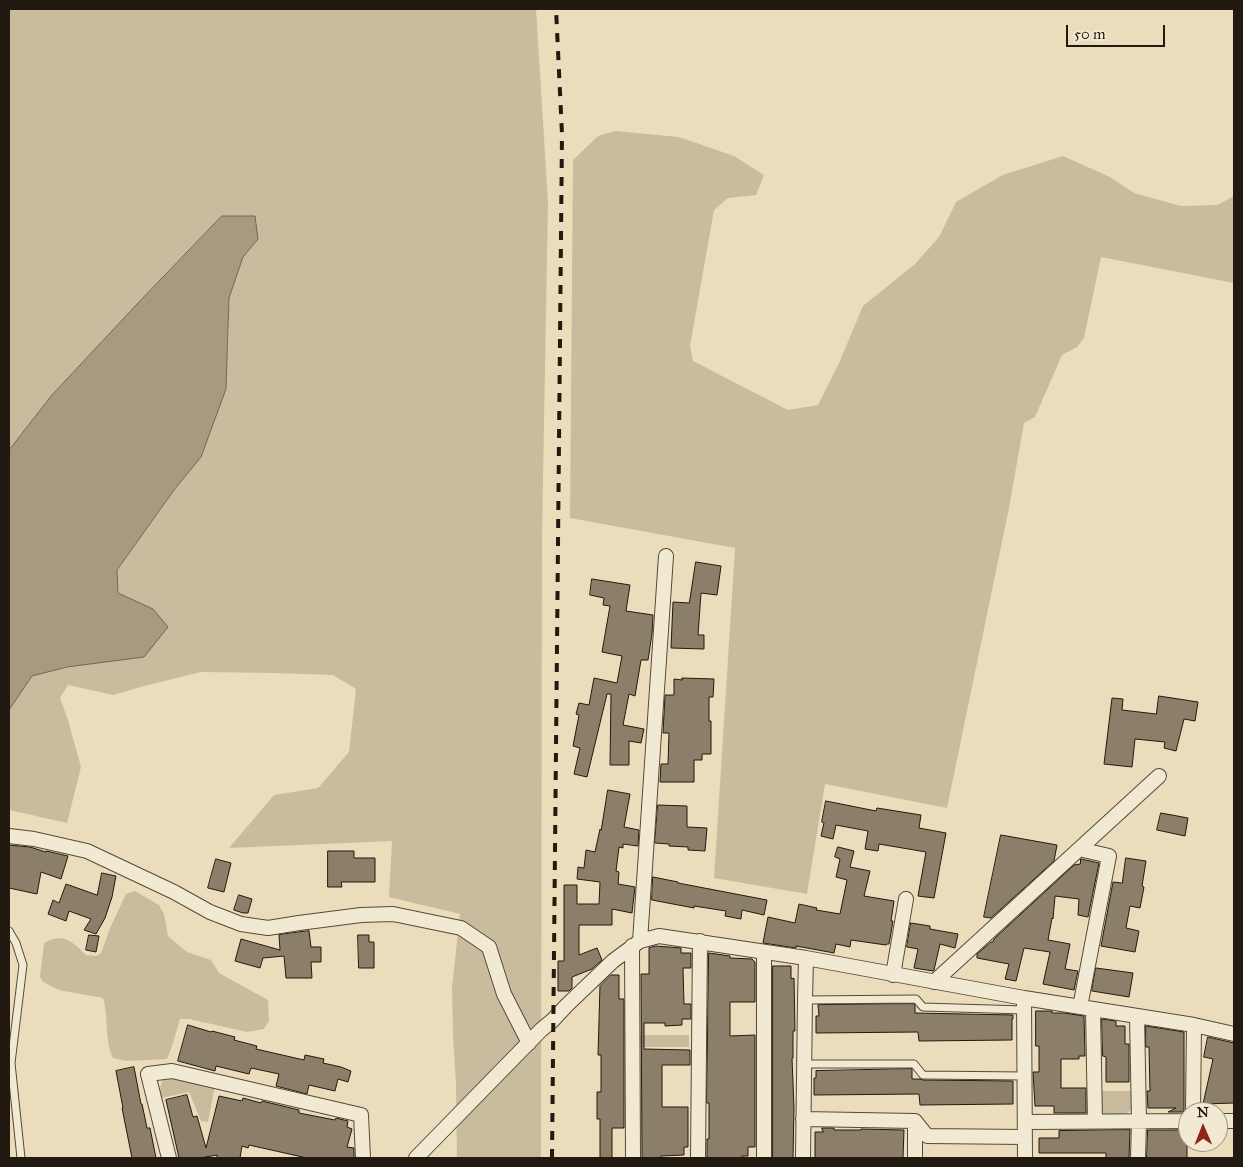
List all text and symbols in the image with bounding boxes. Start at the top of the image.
scale bar [1068,15,1167,47]
text: 50 m [1074,25,1106,43]
north arrow [1178,1102,1228,1152]
text: N [1197,1104,1209,1121]

